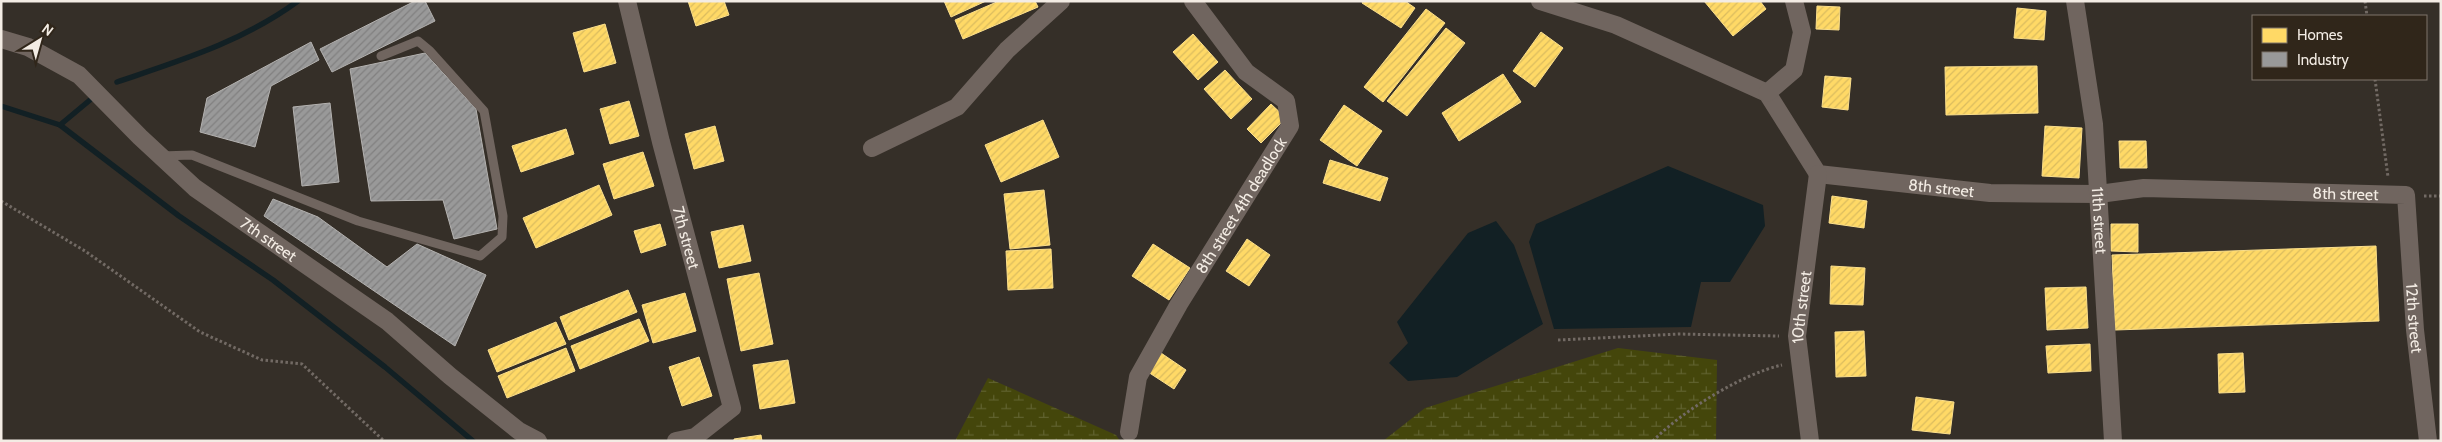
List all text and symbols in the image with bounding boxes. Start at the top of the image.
north arrow [15,15,65,65]
legend [2252,15,2427,80]
text: N [38,19,57,40]
text: Homes [2297,26,2343,44]
text: Industry [2297,51,2349,69]
street label: 8th street 4th deadlock [1191,133,1291,277]
street label: 8th street [1907,175,1976,201]
street label: 8th street [2312,184,2379,204]
street label: 11th street [2088,186,2111,255]
street label: 7th street [669,204,704,272]
street label: 7th street [237,213,301,266]
street label: 10th street [1788,269,1815,344]
street label: 12th street [2402,283,2427,355]

